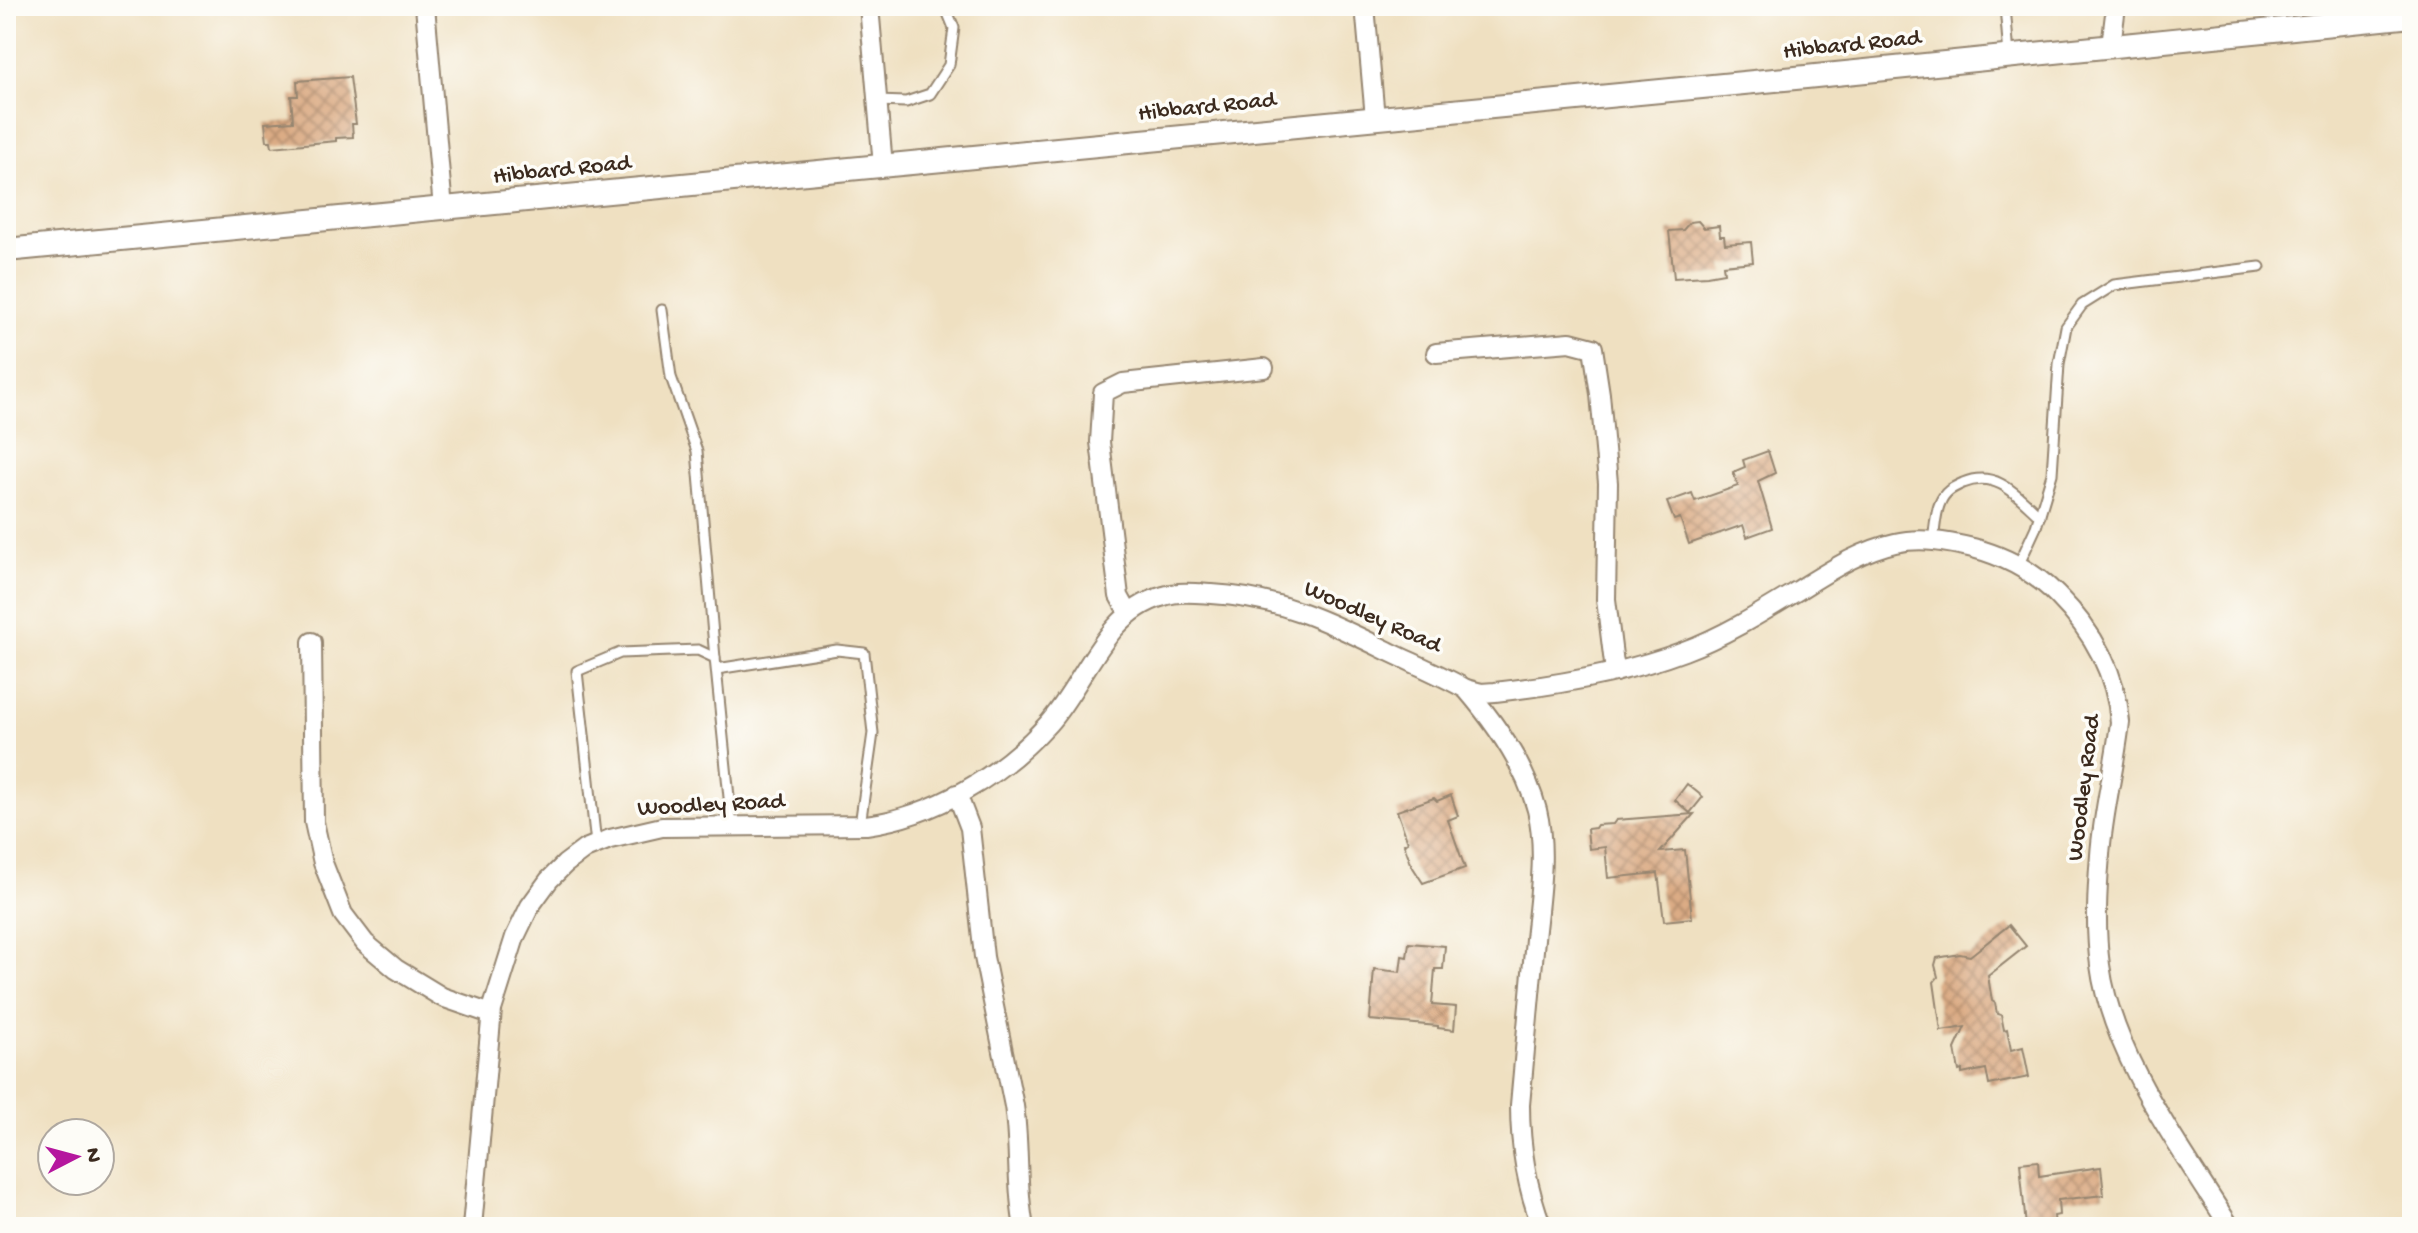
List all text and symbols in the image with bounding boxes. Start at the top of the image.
street label: Hibbard Road [1782,24,1924,68]
street label: Hibbard Road [1137,86,1279,130]
street label: Hibbard Road [492,149,634,193]
street label: Woodley Road [1299,575,1447,662]
street label: Woodley Road [2062,711,2109,863]
street label: Woodley Road [637,788,787,824]
north arrow [36,1117,116,1197]
text: N [78,1147,106,1164]

